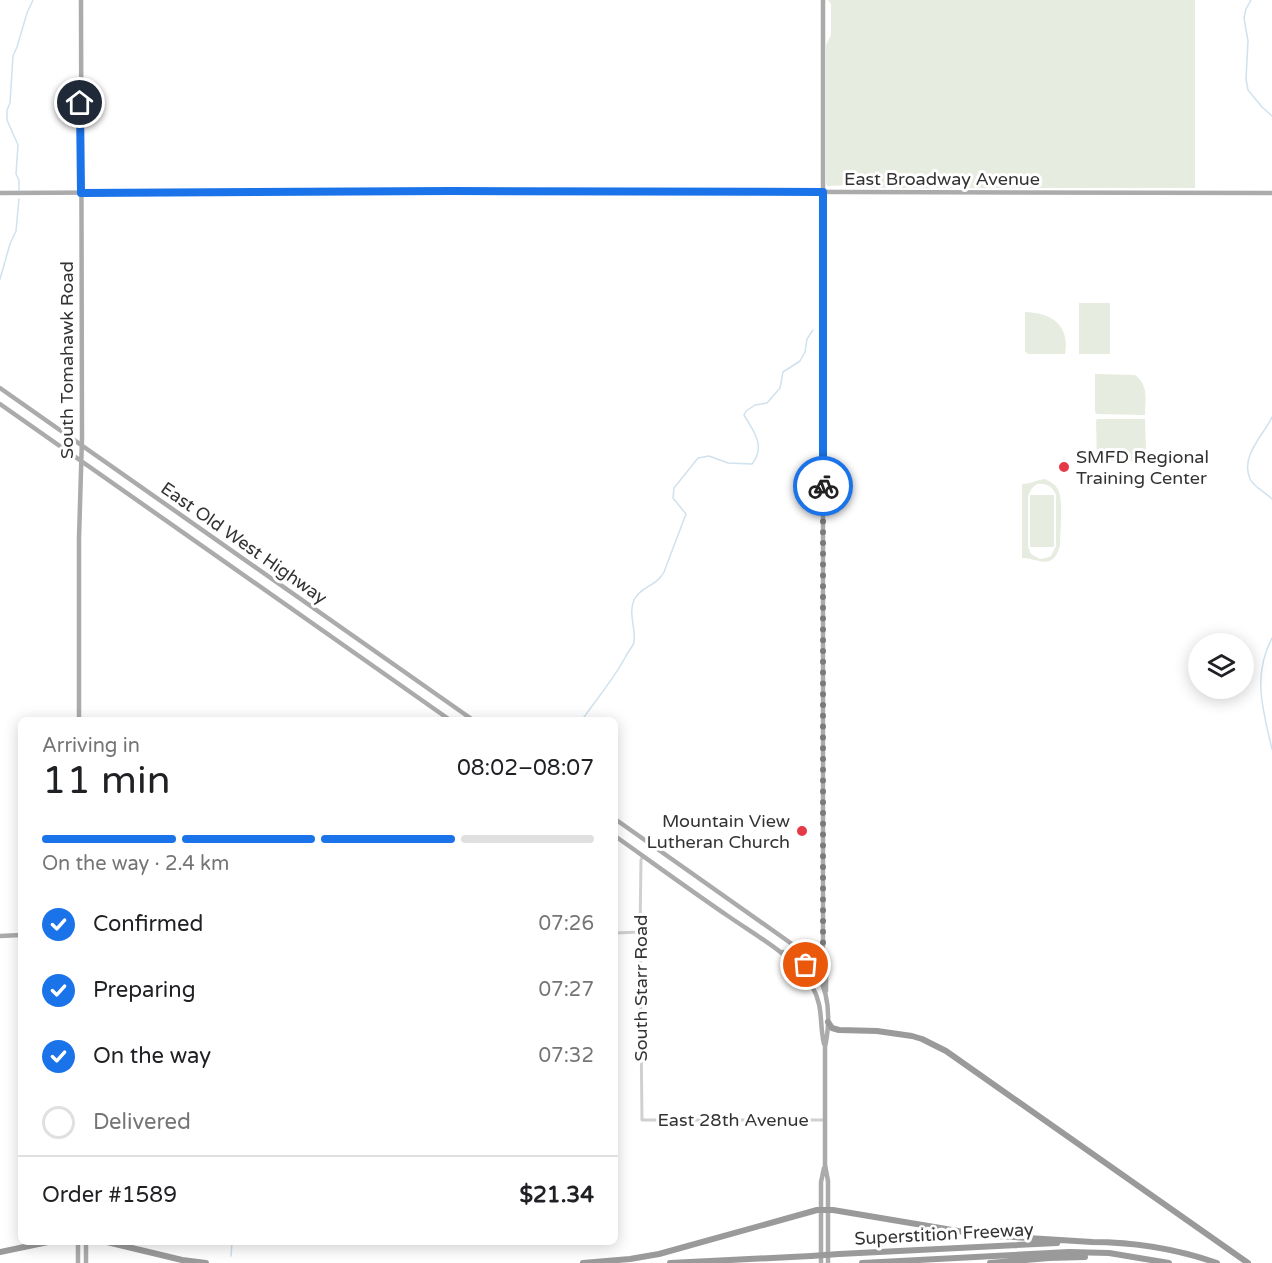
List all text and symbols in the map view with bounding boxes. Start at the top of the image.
pin [54,77,105,128]
icon: home [63,86,96,119]
street label: East Broadway Avenue [844,168,1040,190]
street label: South Tomahawk Road [56,261,78,459]
place label: SMFD Regional Training Center [1076,446,1209,489]
courier [793,456,853,516]
marker: SMFD Regional Training Center [1057,460,1071,474]
icon: bike [807,470,840,503]
street label: East Old West Highway [157,477,332,609]
map controls [1188,633,1254,699]
button: layers [1188,633,1254,699]
text: Arriving in [42,734,140,758]
text: 08:02–08:07 [457,755,594,781]
text: 11 min [42,757,170,804]
place label: Mountain View Lutheran Church [646,810,790,853]
marker: Mountain View Lutheran Church [795,824,809,838]
text: On the way · 2.4 km [42,852,229,876]
icon: check [42,908,75,941]
text: Confirmed [93,911,203,937]
text: 07:26 [539,912,594,936]
street label: South Starr Road [630,915,652,1061]
pin [780,939,831,990]
icon: bag [789,948,822,981]
icon: check [42,974,75,1007]
text: Preparing [93,977,196,1003]
text: 07:27 [539,978,594,1002]
icon: check [42,1040,75,1073]
text: On the way [93,1043,211,1069]
text: 07:32 [539,1044,594,1068]
text: Delivered [93,1109,191,1135]
street label: East 28th Avenue [657,1109,809,1131]
text: Order #1589 [42,1182,177,1208]
text: $21.34 [519,1182,594,1208]
street label: Superstition Freeway [854,1218,1034,1250]

